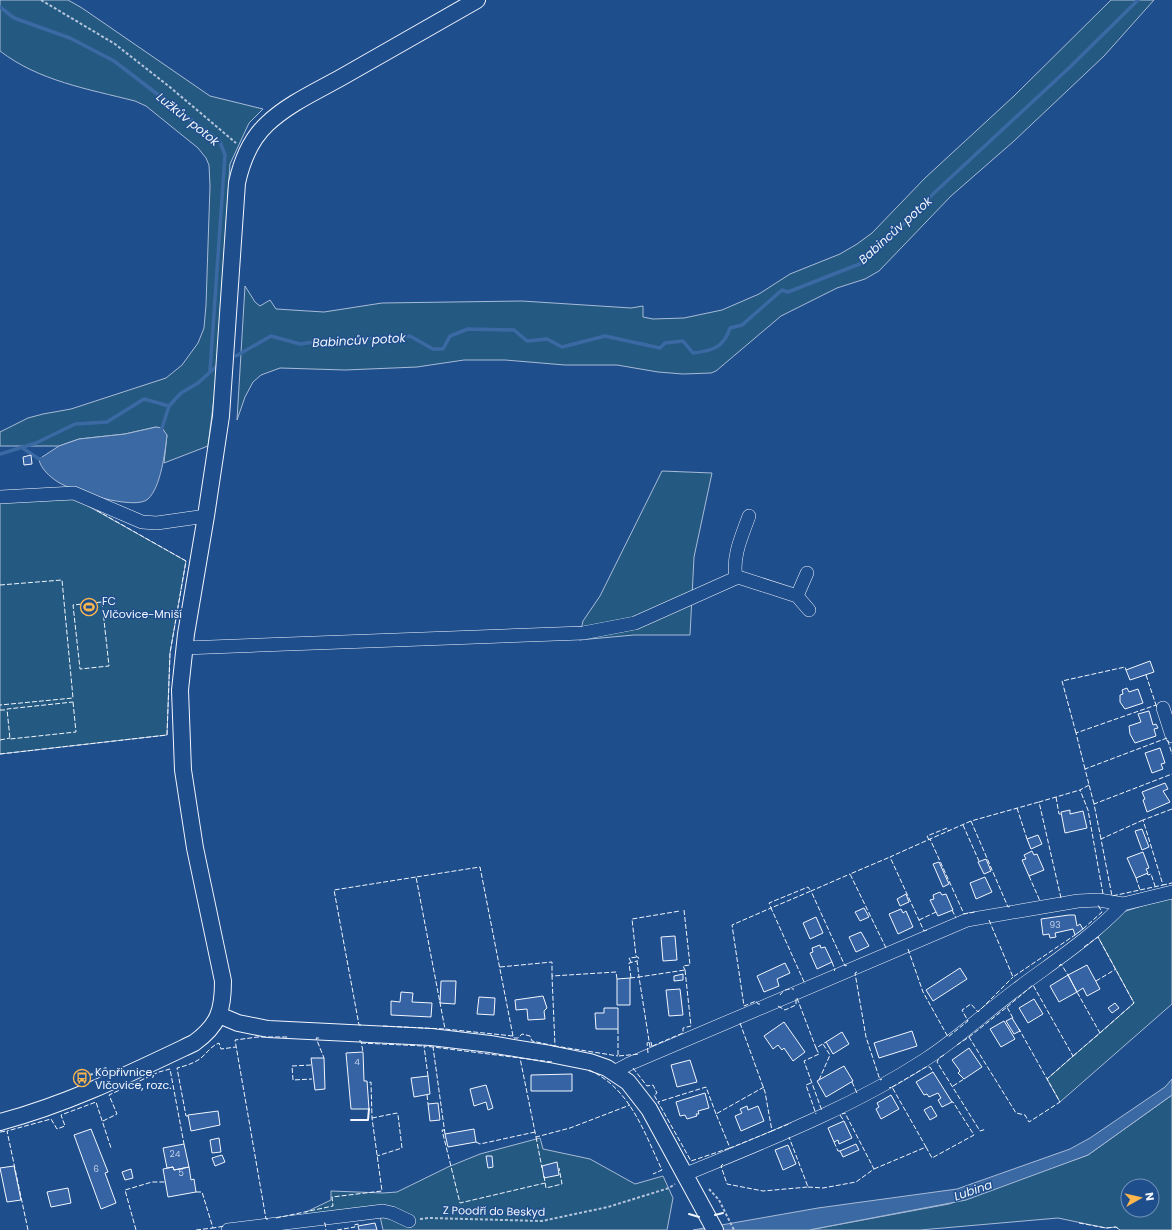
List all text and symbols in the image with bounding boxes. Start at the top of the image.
water label: Lužkův potok [153,88,224,150]
water label: Babincův potok [855,192,936,268]
water label: Babincův potok [312,329,407,351]
place label: FC Vlčovice-Mniší [102,593,182,622]
sports icon: FC Vlčovice-Mniší [79,597,99,617]
house number: 93 [1050,919,1060,931]
house number: 4 [354,1056,360,1068]
place label: Kopřivnice, Vlčovice, rozc. [95,1064,171,1093]
bus stop icon: Kopřivnice, Vlčovice, rozc. [72,1068,92,1088]
house number: 24 [170,1148,181,1160]
house number: 6 [93,1163,99,1175]
house number: 5 [178,1167,184,1179]
water label: Lubina [951,1175,995,1205]
north arrow [1120,1178,1160,1218]
text: N [1141,1191,1158,1202]
street label: Z Poodří do Beskyd [443,1202,545,1220]

